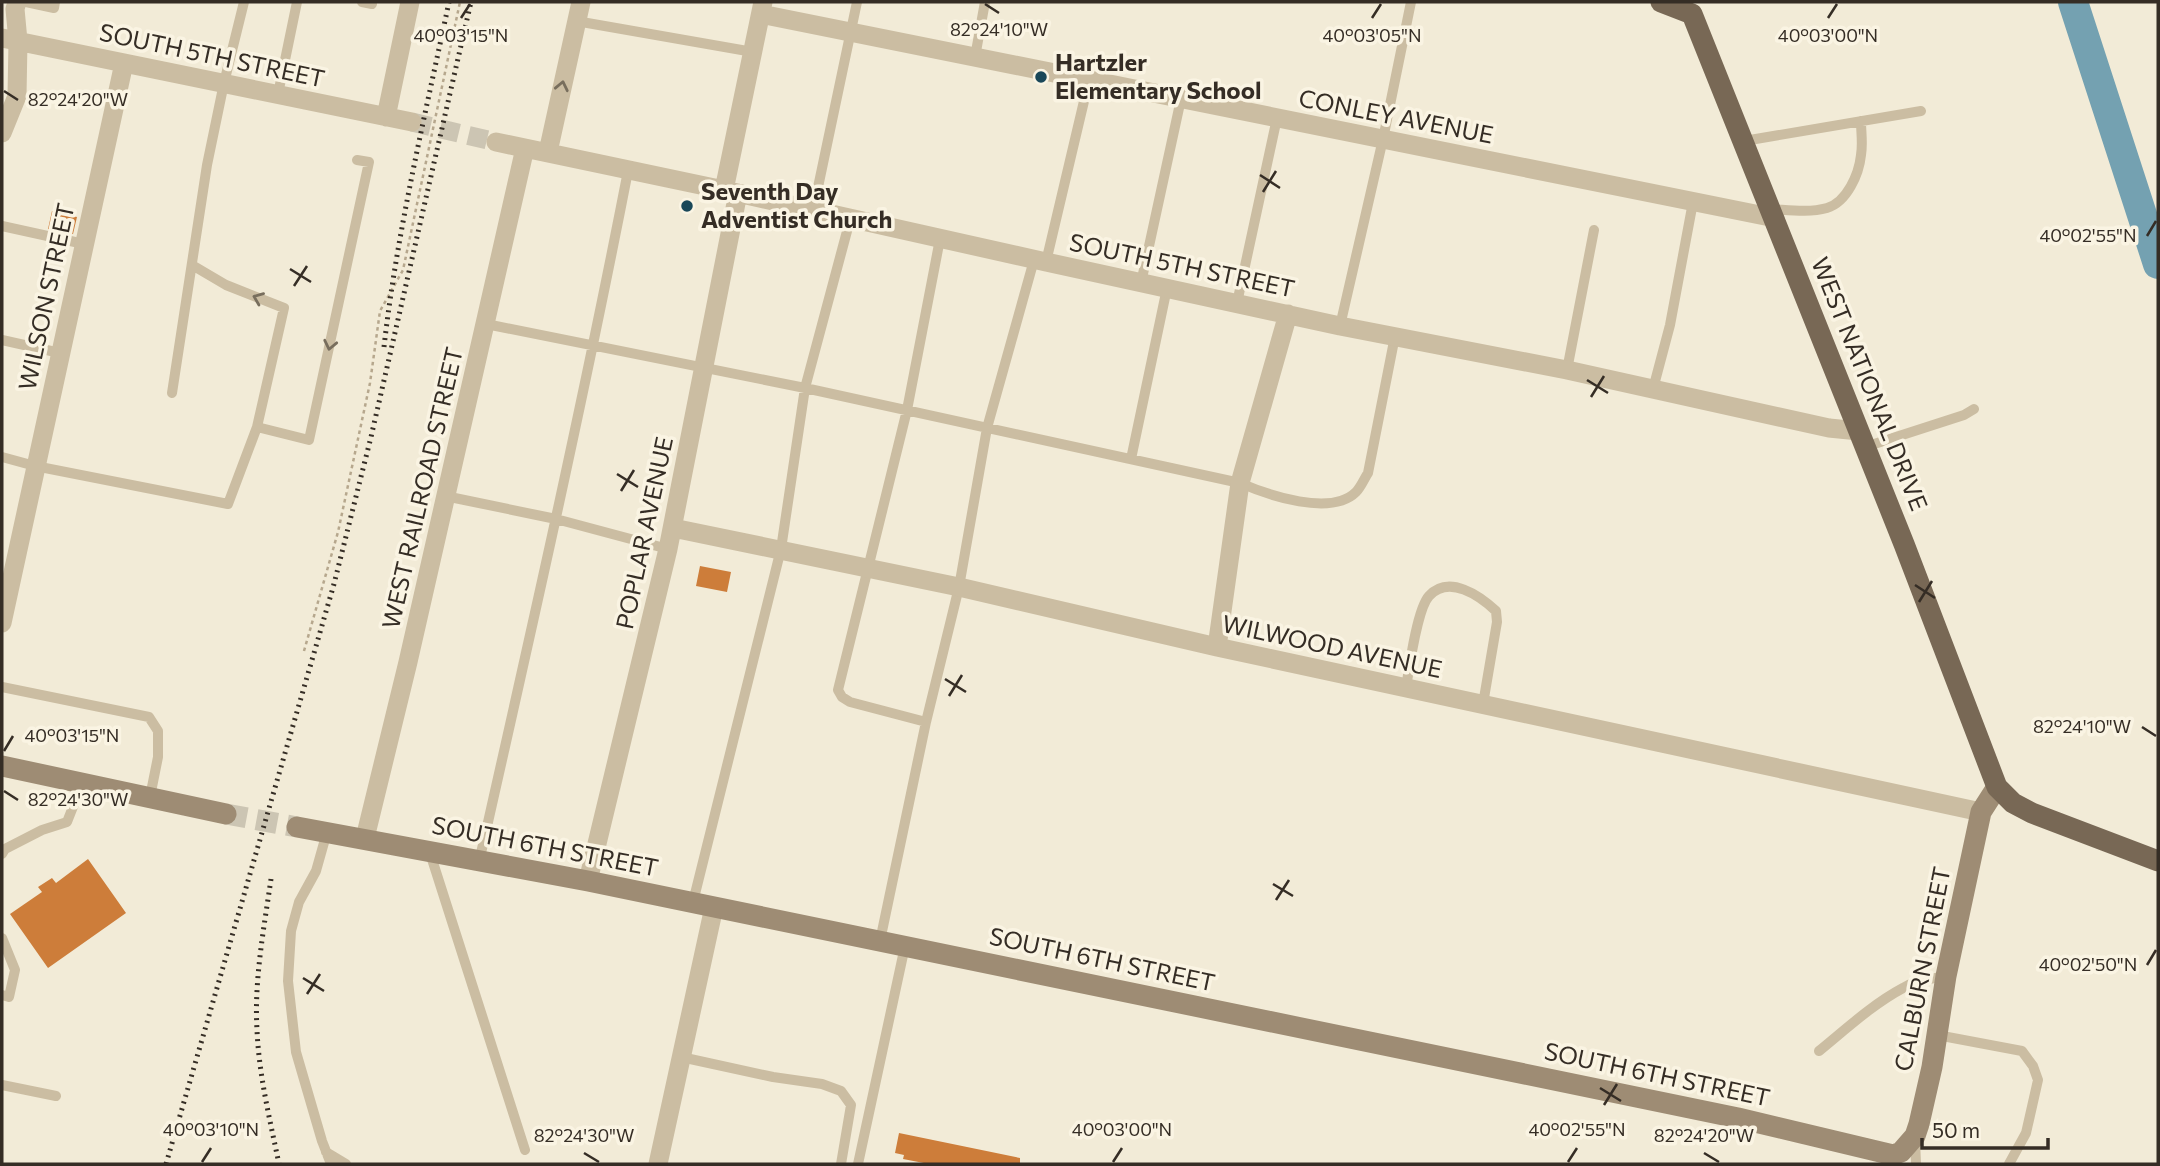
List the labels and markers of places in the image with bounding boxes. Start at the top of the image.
place label: Hartzler Elementary School [1055,47,1262,104]
marker: Hartzler Elementary School [1033,69,1049,85]
place label: Seventh Day Adventist Church [701,176,892,233]
marker: Seventh Day Adventist Church [679,198,695,214]

